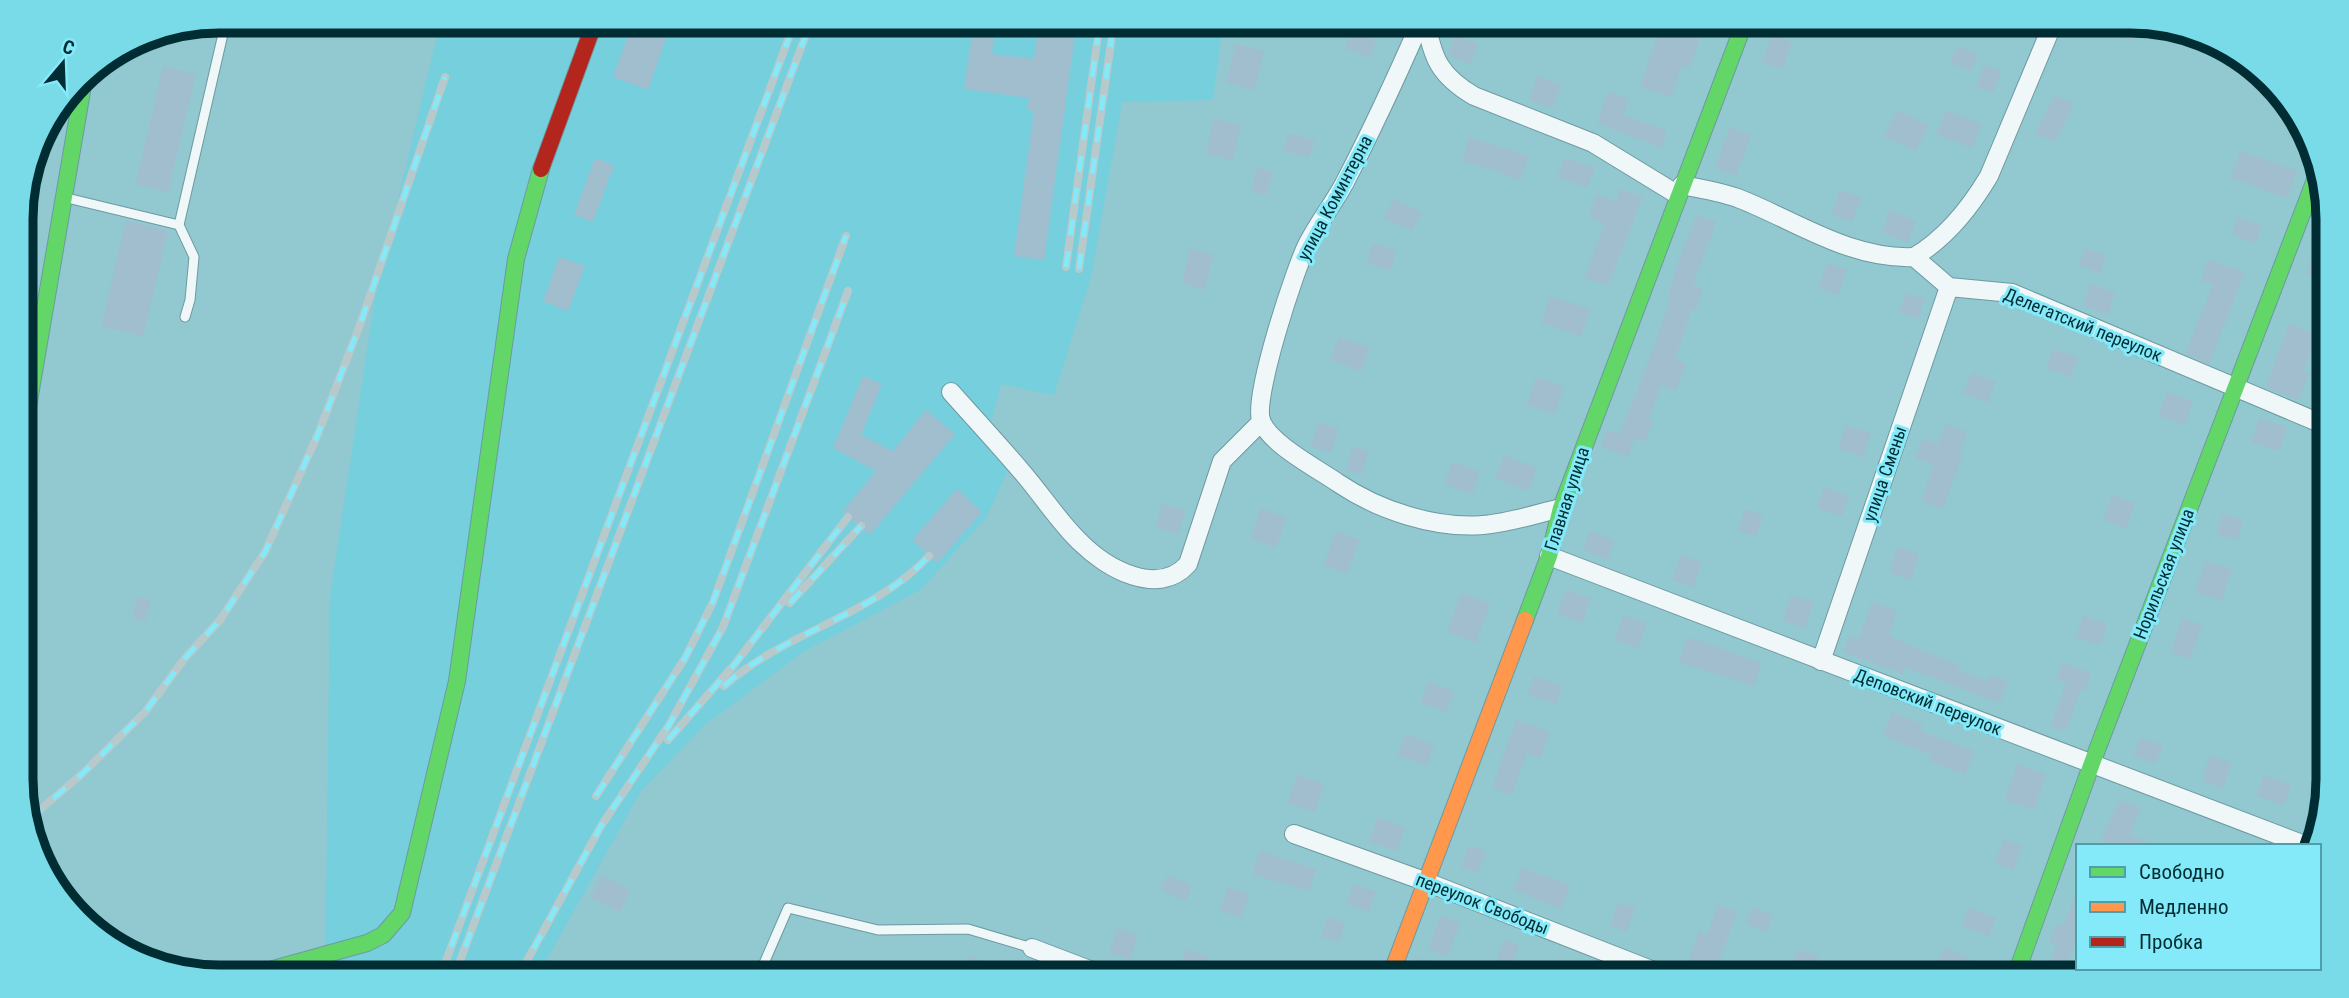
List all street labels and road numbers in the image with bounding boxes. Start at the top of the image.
street label: улица Коминтерна [1293,132,1376,264]
street label: Делегатский переулок [2001,283,2165,366]
street label: улица Смены [1858,423,1911,524]
street label: Главная улица [1540,444,1593,553]
street label: Норильская улица [2129,506,2198,642]
street label: Деповский переулок [1852,664,2005,739]
street label: переулок Свободы [1413,869,1551,938]

